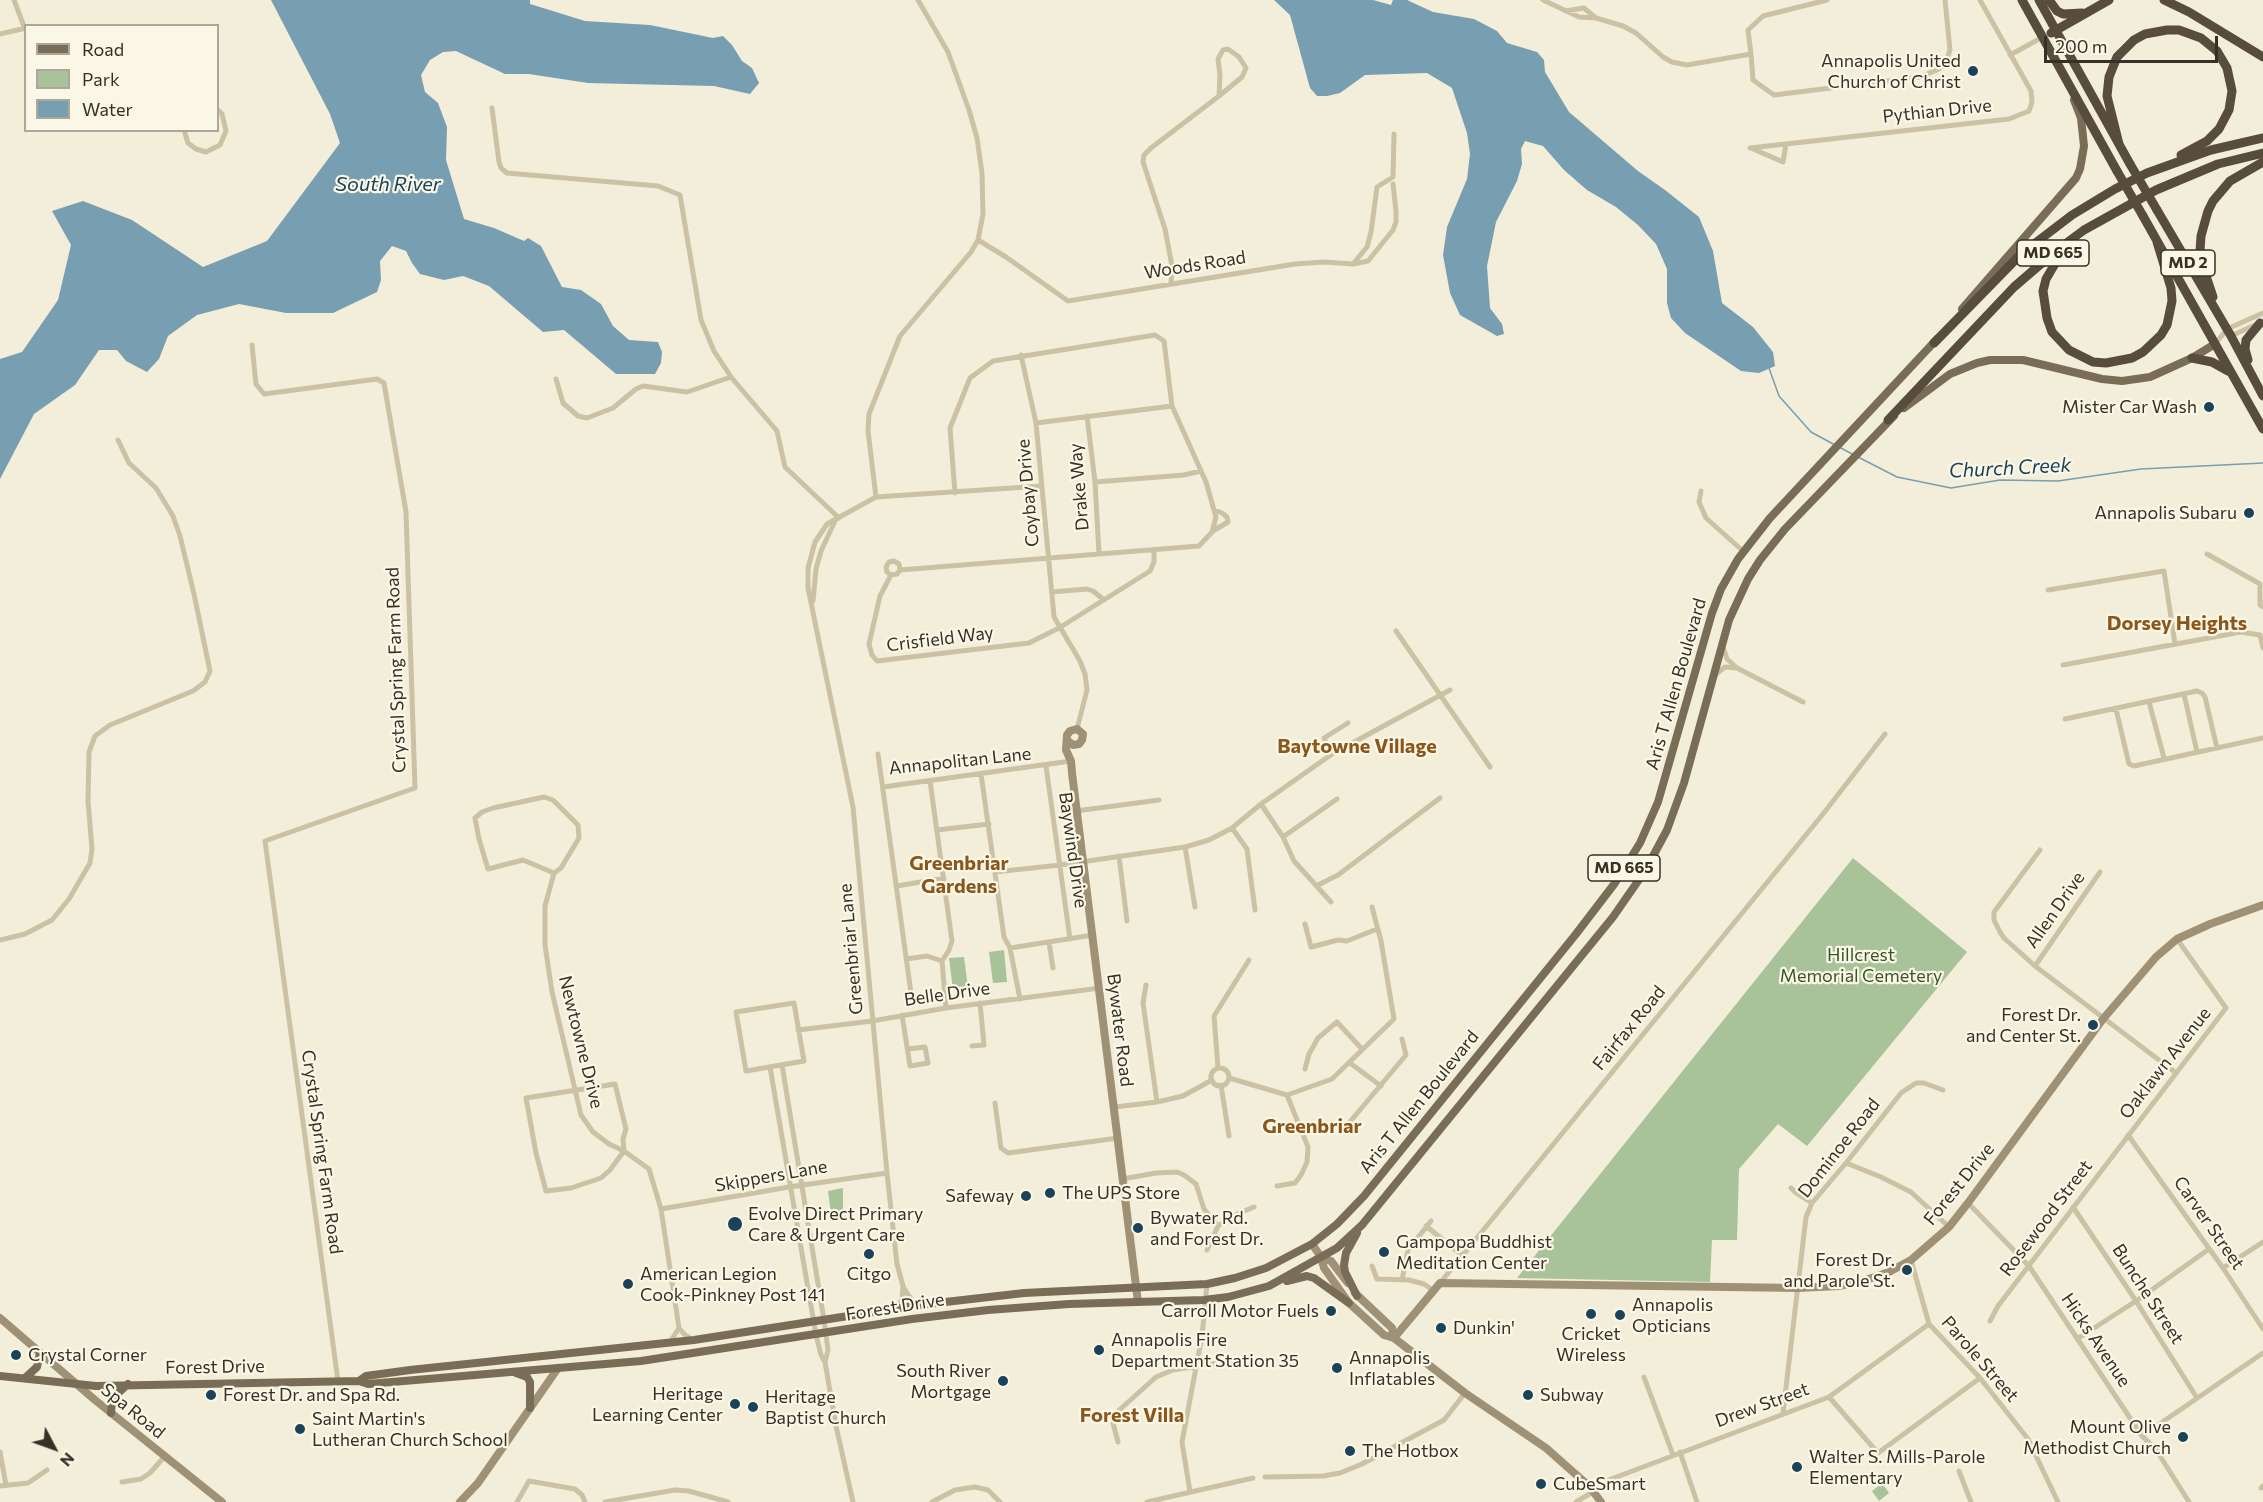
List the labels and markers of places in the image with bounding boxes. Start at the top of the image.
place label: Annapolis United Church of Christ [1821,50,1961,92]
marker: Annapolis United Church of Christ [1966,64,1980,78]
place label: Mister Car Wash [2062,396,2197,418]
marker: Mister Car Wash [2202,400,2216,414]
place label: Annapolis Subaru [2094,502,2237,524]
marker: Annapolis Subaru [2242,506,2256,520]
place label: Forest Dr. and Center St. [1966,1004,2081,1046]
marker: Forest Dr. and Center St. [2086,1018,2100,1032]
place label: The UPS Store [1062,1182,1180,1204]
place label: Safeway [945,1185,1014,1207]
marker: The UPS Store [1043,1186,1057,1200]
marker: Safeway [1019,1189,1033,1203]
place label: Evolve Direct Primary Care & Urgent Care [748,1203,923,1246]
place label: Bywater Rd. and Forest Dr. [1150,1207,1263,1250]
marker: Evolve Direct Primary Care & Urgent Care [726,1215,744,1233]
marker: Bywater Rd. and Forest Dr. [1131,1221,1145,1235]
place label: Gampopa Buddhist Meditation Center [1396,1231,1552,1274]
marker: Gampopa Buddhist Meditation Center [1377,1245,1391,1259]
marker: Citgo [862,1247,876,1261]
place label: Forest Dr. and Parole St. [1784,1249,1895,1292]
place label: American Legion Cook-Pinkney Post 141 [640,1263,825,1306]
place label: Citgo [847,1263,891,1285]
marker: Forest Dr. and Parole St. [1900,1263,1914,1277]
marker: American Legion Cook-Pinkney Post 141 [621,1277,635,1291]
place label: Annapolis Opticians [1632,1294,1713,1336]
place label: Carroll Motor Fuels [1161,1300,1319,1322]
marker: Carroll Motor Fuels [1324,1304,1338,1318]
marker: Cricket Wireless [1584,1307,1598,1321]
marker: Annapolis Opticians [1613,1308,1627,1322]
place label: Dunkin' [1453,1317,1515,1339]
marker: Dunkin' [1434,1321,1448,1335]
place label: Cricket Wireless [1556,1323,1626,1366]
place label: Annapolis Fire Department Station 35 [1111,1329,1299,1372]
marker: Annapolis Fire Department Station 35 [1092,1343,1106,1357]
place label: Crystal Corner [28,1344,147,1366]
place label: Annapolis Inflatables [1349,1347,1435,1390]
marker: Crystal Corner [9,1348,23,1362]
place label: South River Mortgage [896,1360,991,1402]
marker: Annapolis Inflatables [1330,1361,1344,1375]
marker: South River Mortgage [996,1374,1010,1388]
place label: Heritage Learning Center [592,1383,723,1426]
place label: Forest Dr. and Spa Rd. [223,1384,400,1406]
place label: Subway [1540,1384,1604,1406]
place label: Heritage Baptist Church [765,1386,886,1428]
marker: Forest Dr. and Spa Rd. [204,1388,218,1402]
marker: Subway [1521,1388,1535,1402]
marker: Heritage Learning Center [728,1397,742,1411]
marker: Heritage Baptist Church [746,1400,760,1414]
place label: Saint Martin's Lutheran Church School [312,1408,508,1450]
place label: Mount Olive Methodist Church [2023,1416,2171,1458]
marker: Saint Martin's Lutheran Church School [293,1422,307,1436]
marker: Mount Olive Methodist Church [2176,1430,2190,1444]
place label: The Hotbox [1362,1440,1459,1462]
marker: The Hotbox [1343,1444,1357,1458]
place label: Walter S. Mills-Parole Elementary [1809,1446,1985,1488]
marker: Walter S. Mills-Parole Elementary [1790,1460,1804,1474]
place label: CubeSmart [1553,1473,1646,1495]
marker: CubeSmart [1534,1477,1548,1491]

